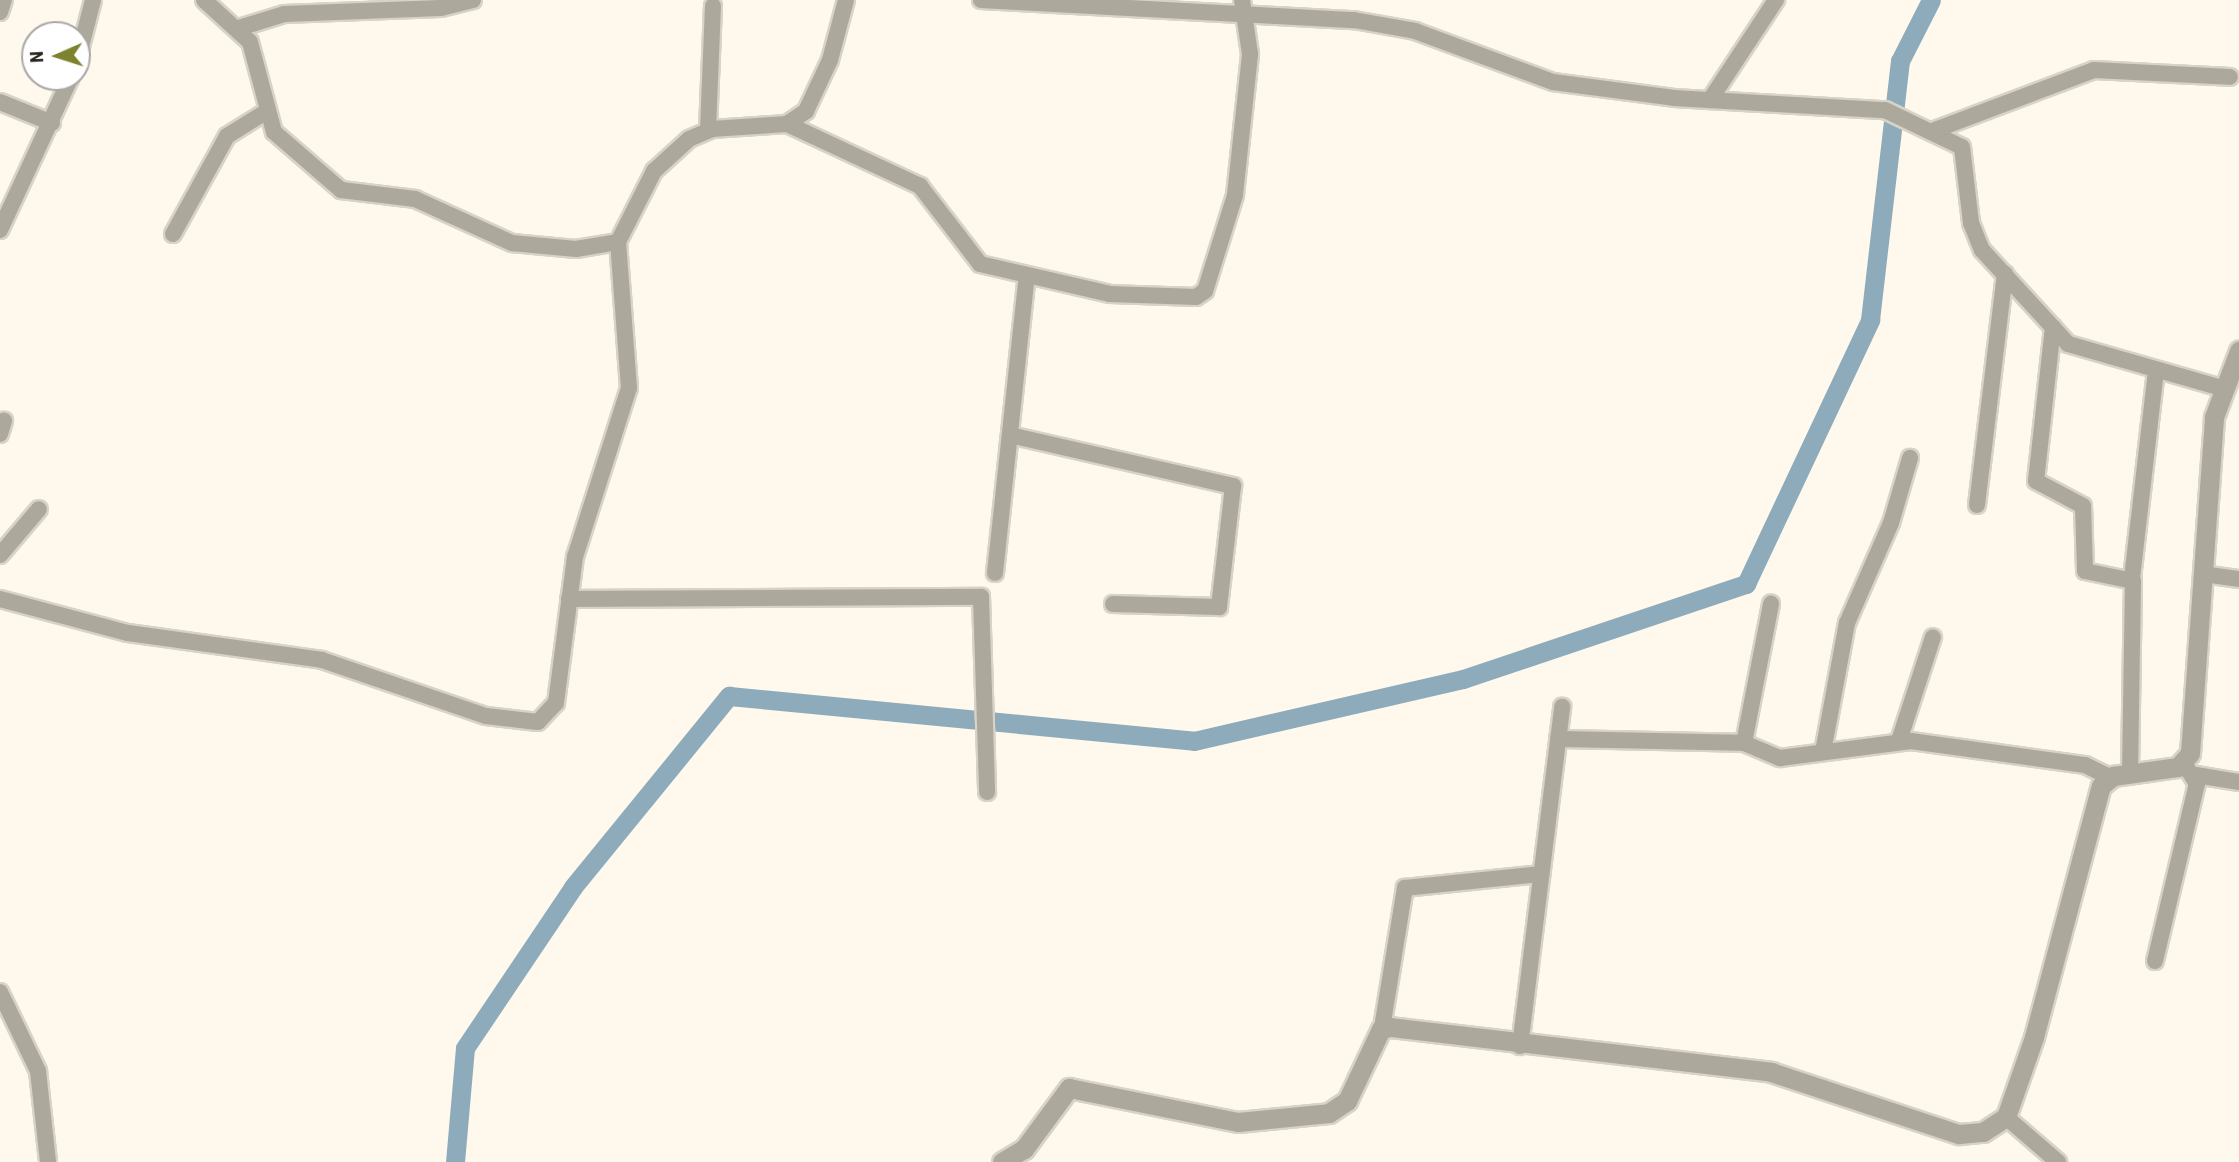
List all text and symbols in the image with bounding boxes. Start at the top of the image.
north arrow [21,21,91,91]
text: N [25,51,48,63]

